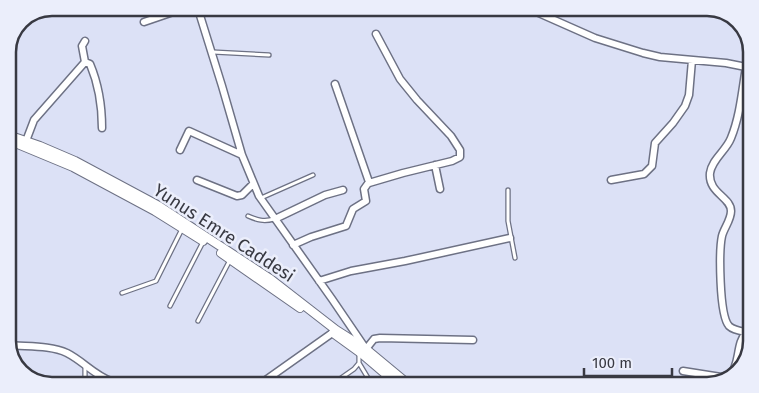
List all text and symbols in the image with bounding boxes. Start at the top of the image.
street label: Yunus Emre Caddesi [149,179,299,287]
scale bar [584,346,672,378]
text: 100 m [592,354,632,372]

